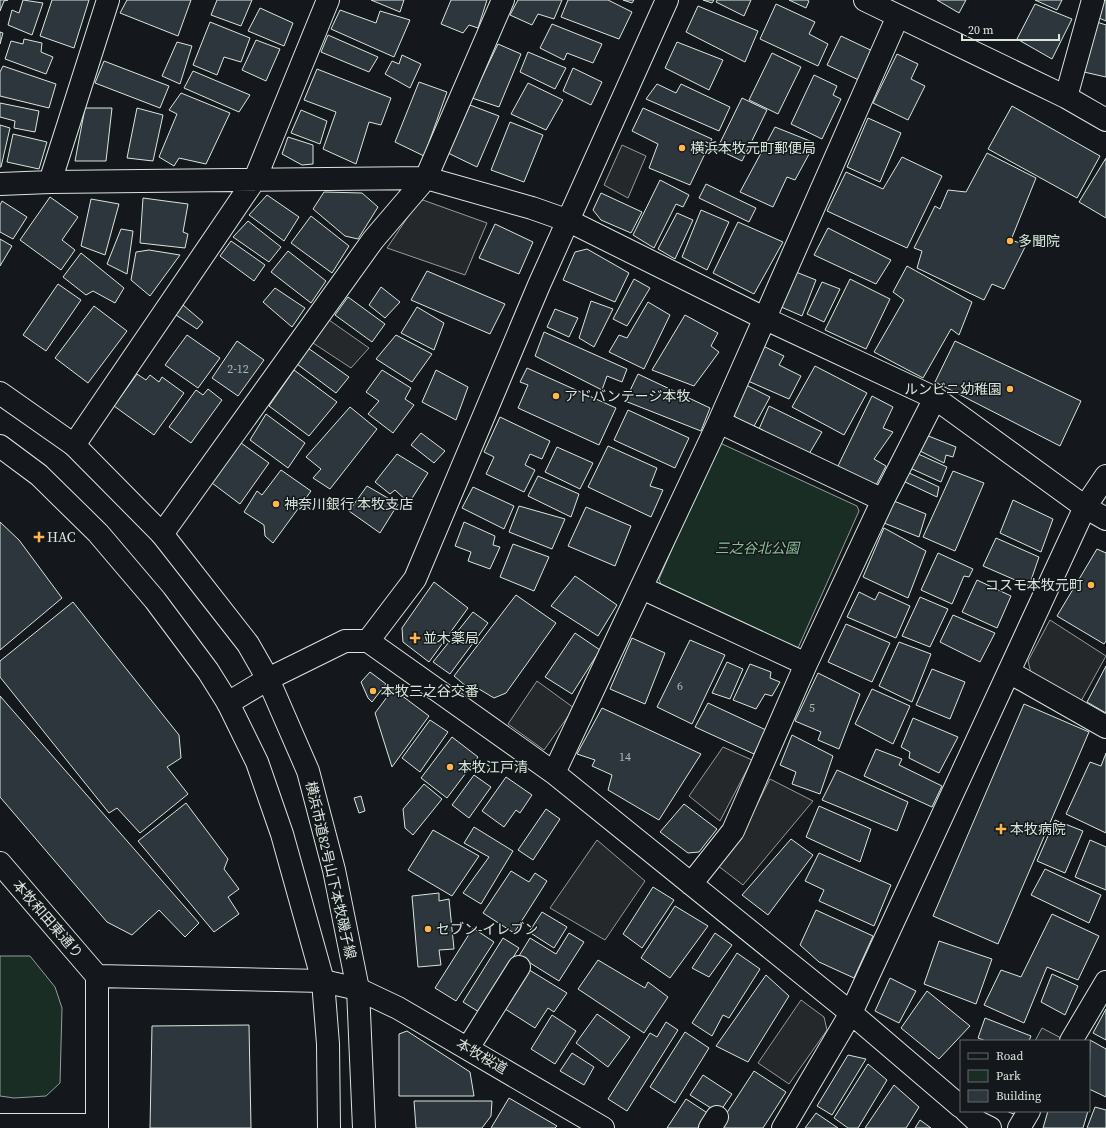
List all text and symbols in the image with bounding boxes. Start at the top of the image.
scale bar [962,16,1059,42]
text: 20 m [968,22,994,38]
place label: 横浜本牧元町郵便局 [690,138,816,158]
marker: 横浜本牧元町郵便局 [677,143,687,153]
place label: 多聞院 [1018,231,1060,251]
marker: 多聞院 [1005,236,1015,246]
house number: 2-12 [227,361,249,377]
place label: ルンビニ幼稚園 [904,379,1002,399]
marker: ルンビニ幼稚園 [1005,384,1015,394]
place label: アドバンテージ本牧 [564,386,690,406]
marker: アドバンテージ本牧 [551,391,561,401]
place label: 神奈川銀行 本牧支店 [284,494,413,514]
marker: 神奈川銀行 本牧支店 [271,499,281,509]
place label: HAC [47,527,76,547]
marker: HAC [34,532,44,542]
park label: 三之谷北公園 [715,538,801,558]
place label: コスモ本牧元町 [985,575,1083,595]
marker: コスモ本牧元町 [1086,580,1096,590]
place label: 並木薬局 [423,628,479,648]
marker: 並木薬局 [410,633,420,643]
house number: 6 [677,678,683,694]
place label: 本牧三之谷交番 [381,681,479,701]
marker: 本牧三之谷交番 [368,686,378,696]
house number: 5 [809,700,815,716]
house number: 14 [619,749,631,765]
place label: 本牧江戸清 [458,757,528,777]
marker: 本牧江戸清 [445,762,455,772]
street label: 横浜市道82号山下本牧磯子線 [301,779,361,961]
place label: 本牧病院 [1010,819,1066,839]
marker: 本牧病院 [995,823,1007,835]
street label: 本牧和田東通り [8,875,88,963]
place label: セブン-イレブン [436,919,538,939]
marker: セブン-イレブン [423,924,433,934]
street label: 本牧桜道 [453,1033,511,1079]
legend [960,1040,1090,1112]
text: Road [996,1048,1023,1064]
text: Park [996,1068,1021,1084]
text: Building [996,1088,1041,1104]

